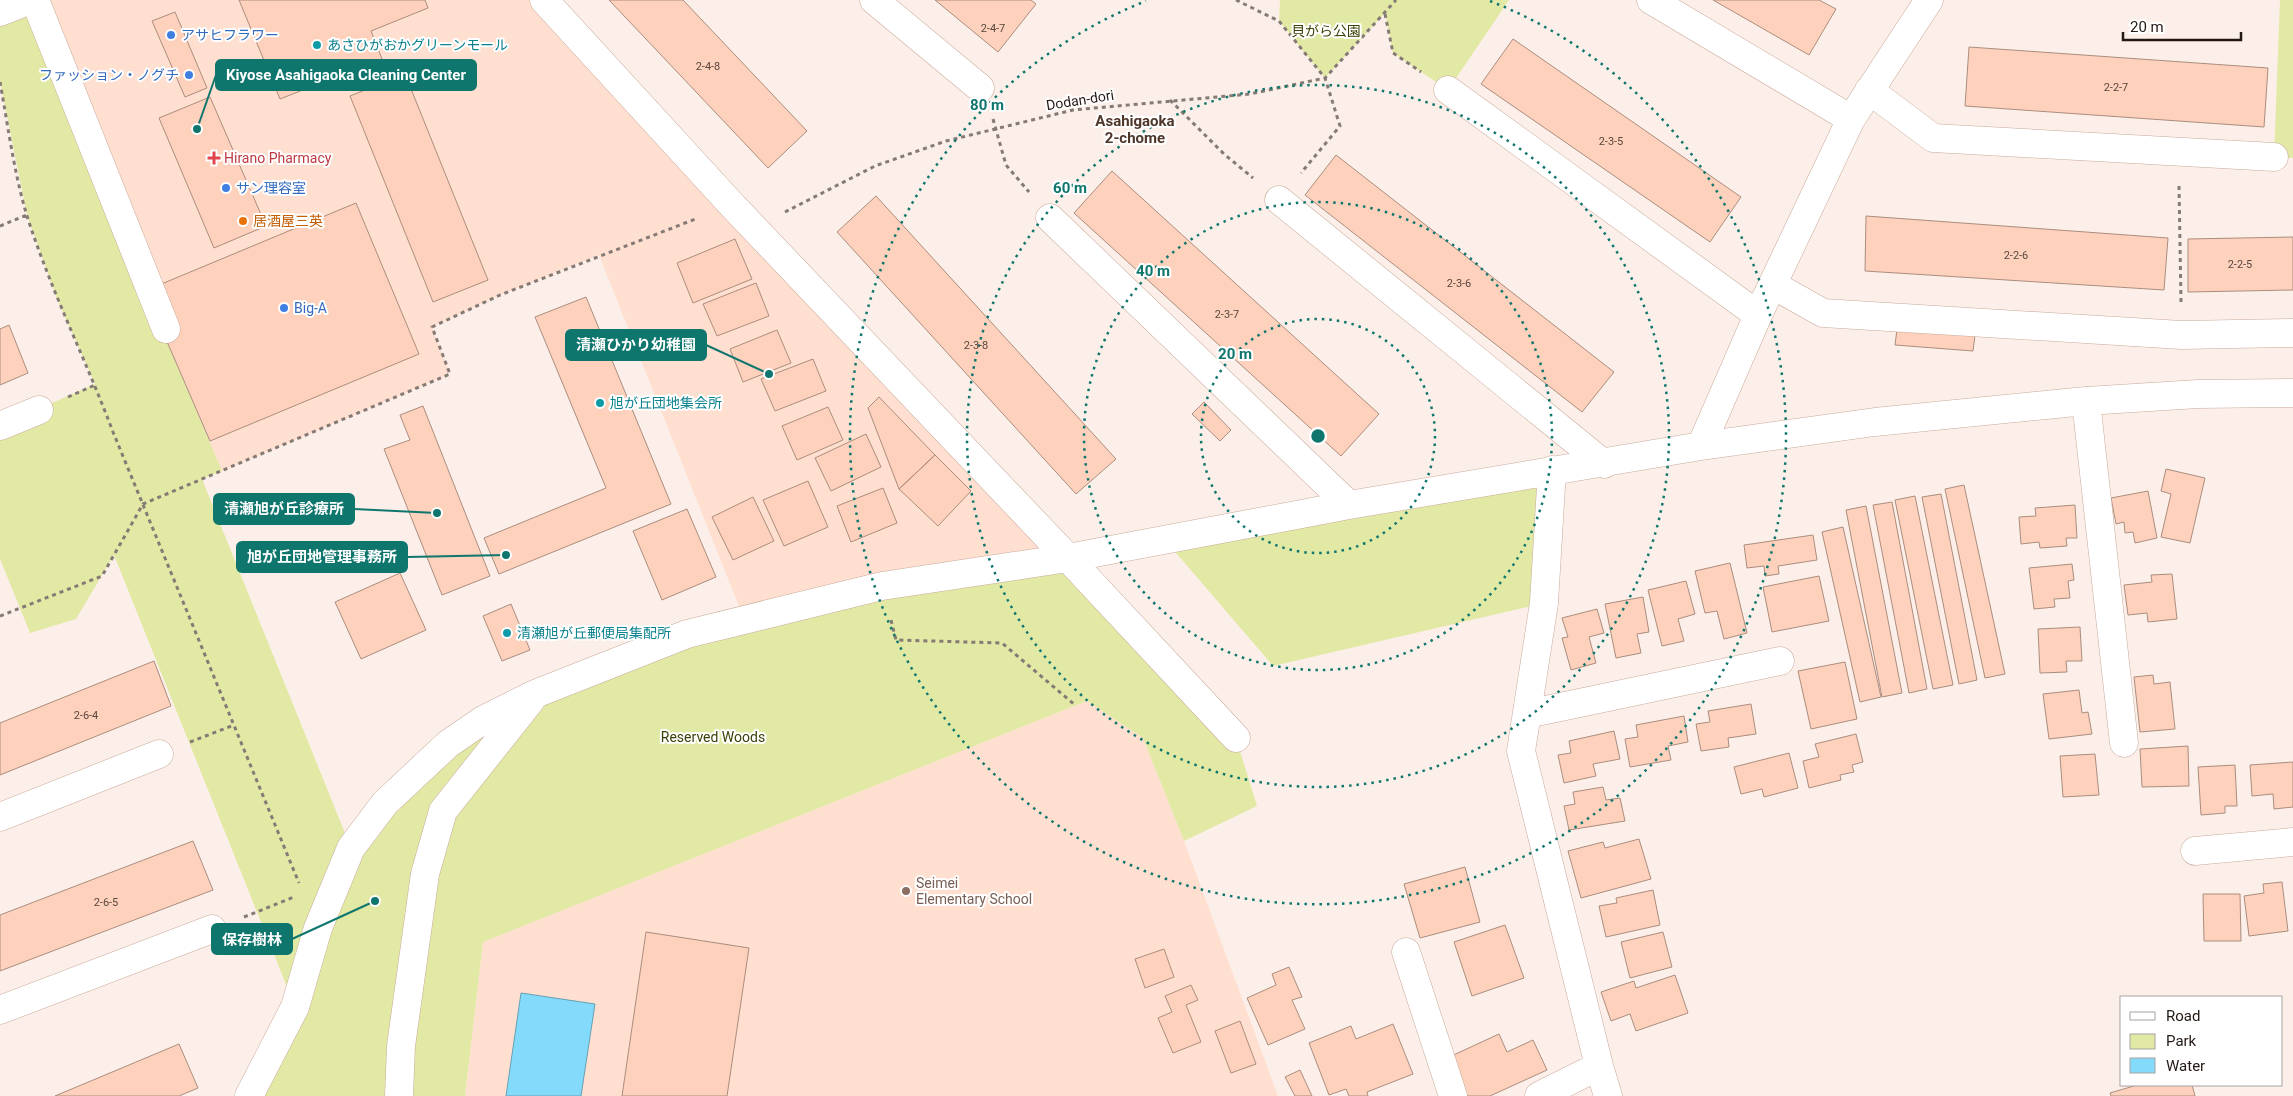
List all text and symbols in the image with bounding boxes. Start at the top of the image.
scale bar [2123,10,2240,42]
text: 20 m [2130,18,2164,36]
house number: 2-4-7 [981,22,1005,35]
park label: 貝がら公園 [1291,23,1361,39]
place label: アサヒフラワー [181,27,279,43]
marker: アサヒフラワー [165,29,177,41]
place label: あさひがおかグリーンモール [327,37,508,53]
marker: あさひがおかグリーンモール [311,39,323,51]
callout: Kiyose Asahigaoka Cleaning Center [216,60,476,90]
house number: 2-4-8 [696,60,720,73]
text: Kiyose Asahigaoka Cleaning Center [226,66,466,84]
place label: ファッション・ノグチ [39,67,179,83]
marker: ファッション・ノグチ [183,69,195,81]
house number: 2-2-7 [2104,81,2128,94]
street label: Dodan-dori [1045,87,1115,113]
text: 80 m [970,96,1004,114]
district label: Asahigaoka 2-chome [1095,112,1175,147]
house number: 2-3-5 [1599,135,1623,148]
place label: Hirano Pharmacy [224,150,332,166]
marker: Hirano Pharmacy [208,152,220,164]
text: 60 m [1053,179,1087,197]
place label: サン理容室 [236,180,306,196]
marker: サン理容室 [220,182,232,194]
place label: 居酒屋三英 [253,213,323,229]
marker: 居酒屋三英 [237,215,249,227]
house number: 2-2-6 [2004,249,2028,262]
house number: 2-2-5 [2228,258,2252,271]
text: 40 m [1136,262,1170,280]
house number: 2-3-6 [1447,277,1471,290]
place label: Big-A [294,300,327,316]
marker: Big-A [278,302,290,314]
house number: 2-3-7 [1215,308,1239,321]
callout: 清瀬ひかり幼稚園 [566,330,706,360]
text: 清瀬ひかり幼稚園 [576,336,696,354]
house number: 2-3-8 [964,339,988,352]
text: 20 m [1218,345,1252,363]
place label: 旭が丘団地集会所 [610,395,722,411]
marker: 旭が丘団地集会所 [594,397,606,409]
centre of rings [1309,427,1327,445]
callout: 清瀬旭が丘診療所 [214,494,354,524]
text: 清瀬旭が丘診療所 [224,500,344,518]
callout: 旭が丘団地管理事務所 [237,542,407,572]
text: 旭が丘団地管理事務所 [247,548,397,566]
place label: 清瀬旭が丘郵便局集配所 [517,625,671,641]
marker: 清瀬旭が丘郵便局集配所 [501,627,513,639]
house number: 2-6-4 [74,709,98,722]
park label: Reserved Woods [661,729,765,745]
place label: Seimei Elementary School [916,875,1032,907]
marker: Seimei Elementary School [900,885,912,897]
house number: 2-6-5 [94,896,118,909]
callout: 保存樹林 [212,924,292,954]
text: 保存樹林 [222,931,282,949]
legend [2120,996,2283,1086]
text: Road [2166,1007,2200,1025]
text: Park [2166,1032,2197,1050]
text: Water [2166,1057,2205,1075]

